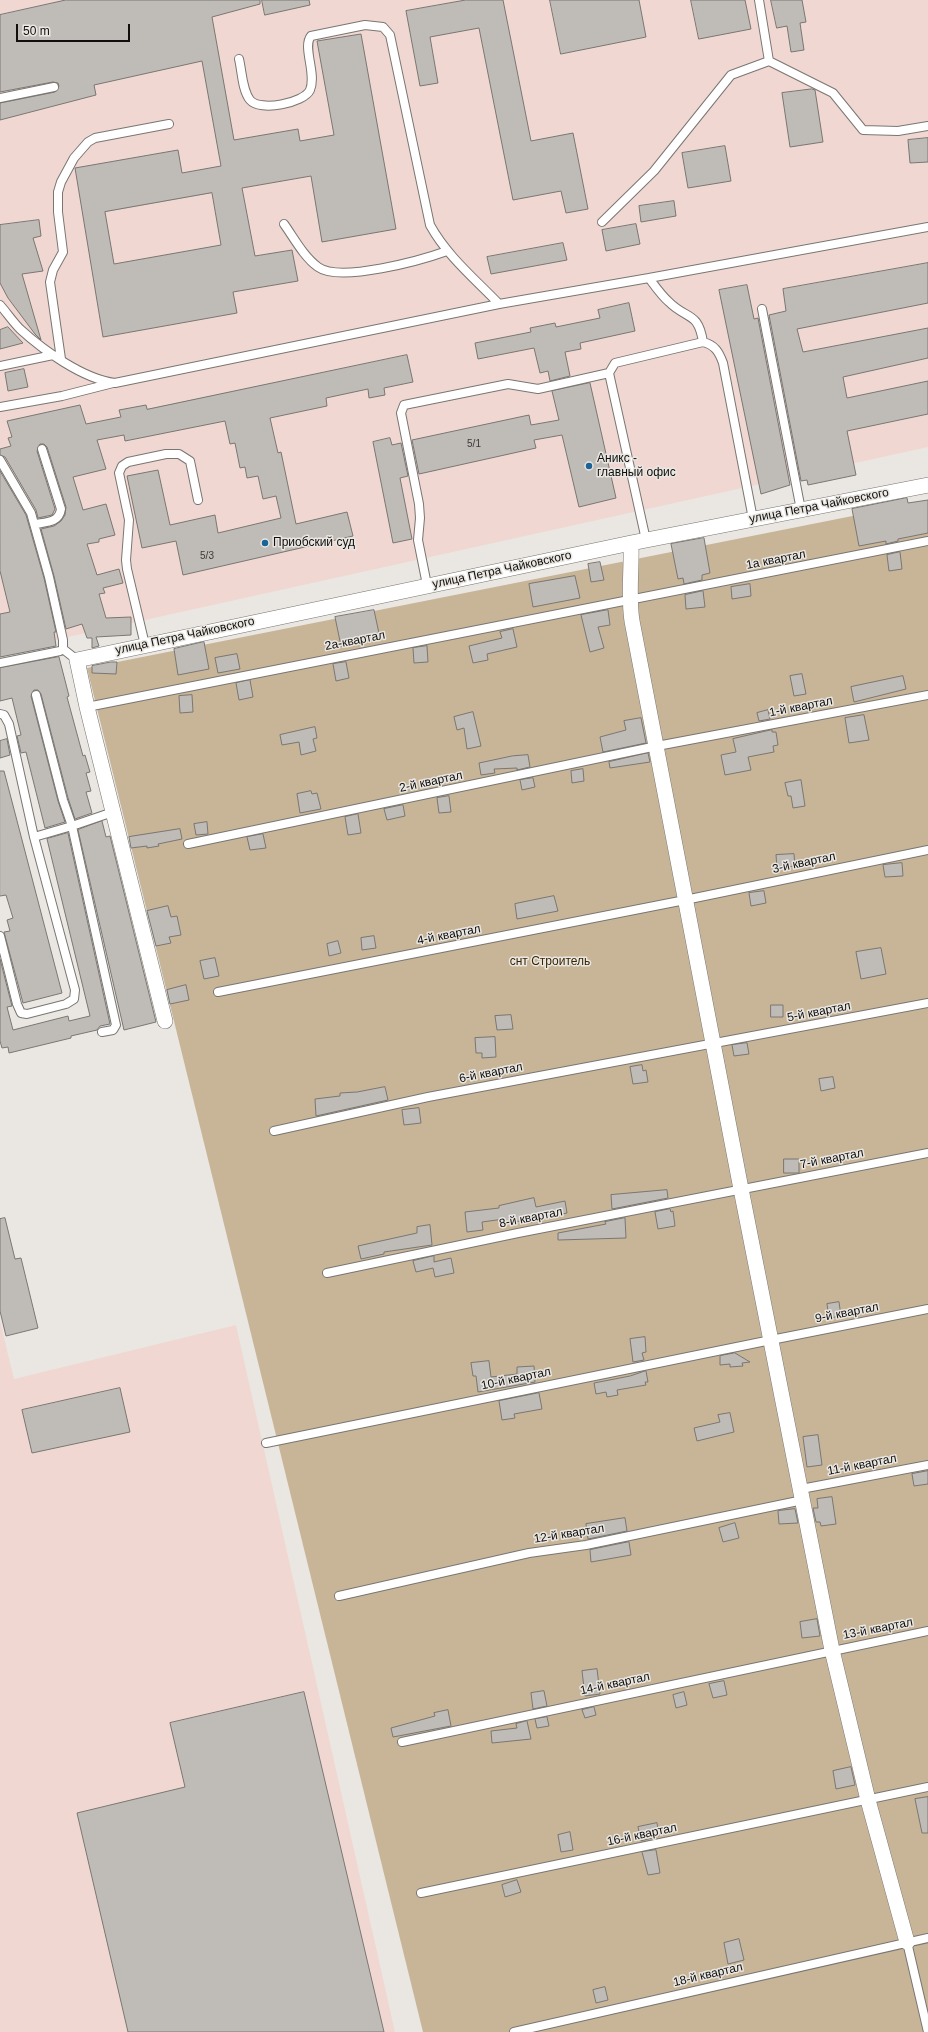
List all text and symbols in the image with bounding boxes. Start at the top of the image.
scale bar [18,16,132,42]
text: 50 m [23,24,50,38]
house number: 5/1 [467,438,481,450]
place label: Аникс - главный офис [597,452,676,480]
marker: Аникс - главный офис [584,461,594,471]
street label: улица Петра Чайковского [748,485,890,527]
place label: Приобский суд [273,536,355,550]
marker: Приобский суд [260,538,270,548]
street label: 1а квартал [745,547,807,573]
street label: улица Петра Чайковского [431,548,573,592]
house number: 5/3 [200,550,214,562]
street label: улица Петра Чайковского [114,614,256,658]
street label: 2а-квартал [324,628,386,654]
street label: 1-й квартал [768,694,834,720]
street label: 2-й квартал [398,768,464,796]
street label: 3-й квартал [771,849,837,877]
street label: 4-й квартал [416,922,482,948]
park label: снт Строитель [510,955,590,969]
street label: 5-й квартал [786,999,852,1025]
street label: 6-й квартал [458,1060,524,1086]
street label: 7-й квартал [799,1146,865,1172]
street label: 8-й квартал [498,1205,564,1231]
street label: 9-й квартал [814,1300,880,1326]
street label: 10-й квартал [480,1365,552,1393]
street label: 11-й квартал [826,1451,898,1479]
street label: 12-й квартал [533,1521,605,1547]
street label: 13-й квартал [842,1615,914,1643]
street label: 14-й квартал [579,1670,651,1698]
street label: 16-й квартал [606,1821,678,1849]
street label: 18-й квартал [672,1960,744,1990]

